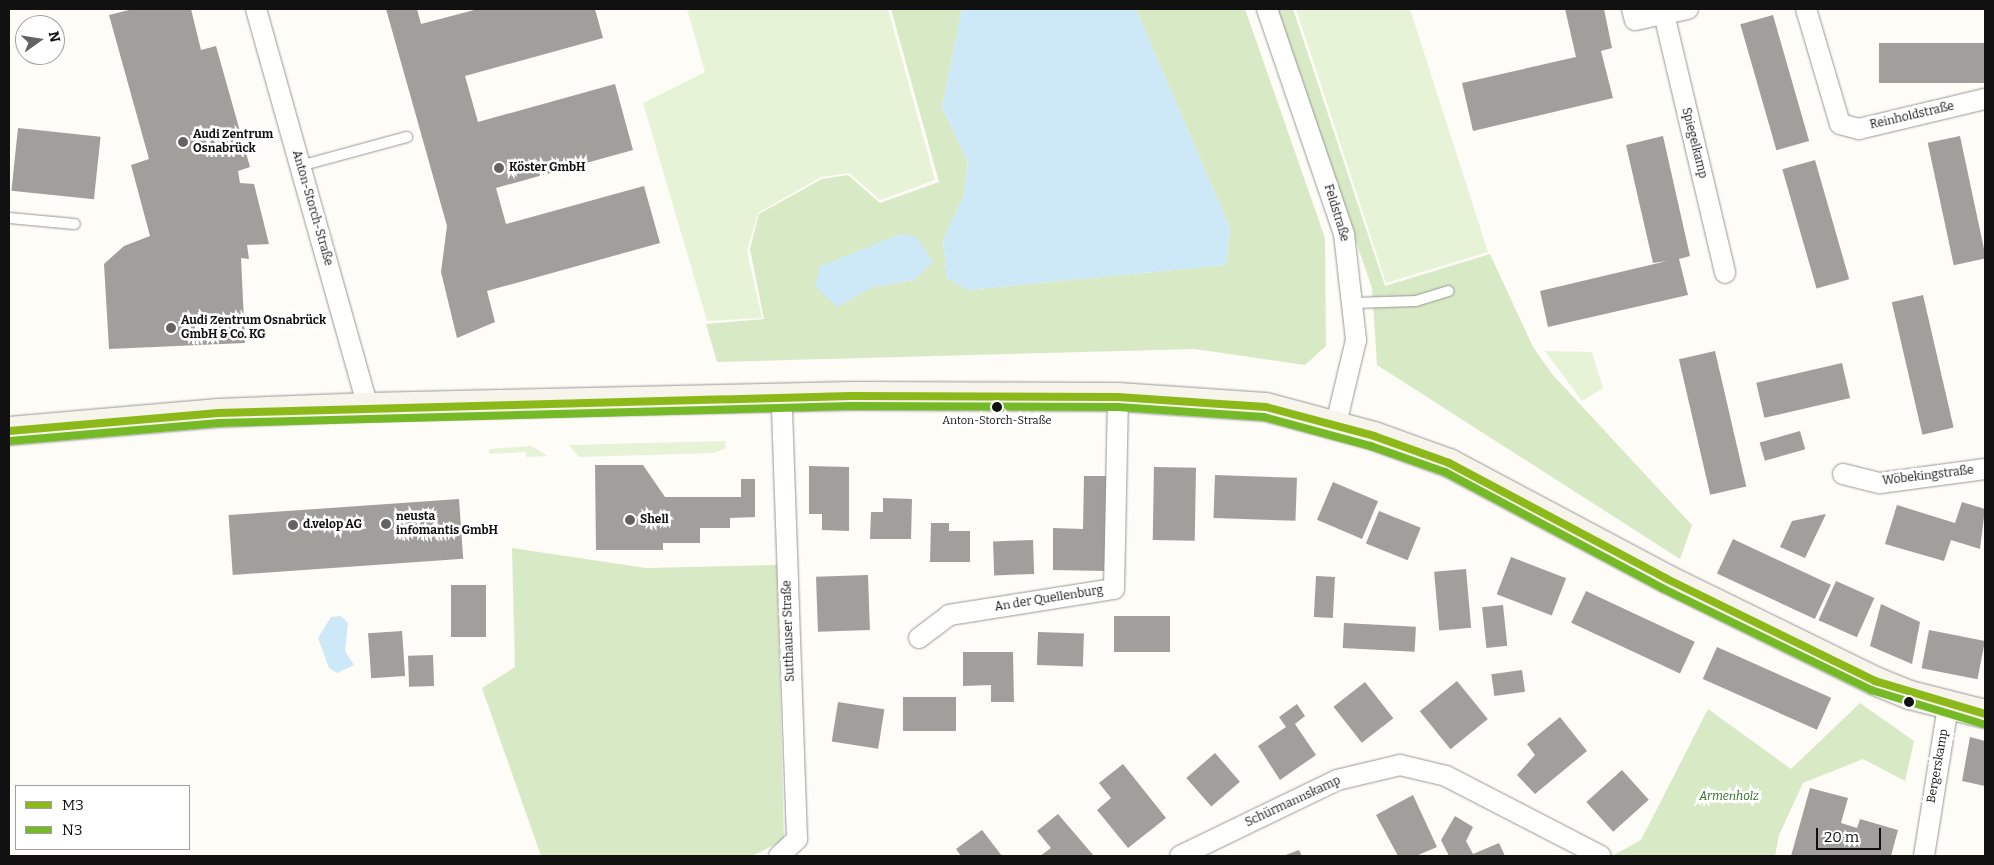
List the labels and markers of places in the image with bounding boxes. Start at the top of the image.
place label: Audi Zentrum Osnabrück [193,128,273,156]
marker: Audi Zentrum Osnabrück [177,136,189,148]
place label: Köster GmbH [509,161,586,175]
marker: Köster GmbH [493,162,505,174]
place label: Audi Zentrum Osnabrück GmbH & Co. KG [181,314,326,342]
marker: Audi Zentrum Osnabrück GmbH & Co. KG [165,322,177,334]
marker: Anton-Storch-Straße [992,402,1002,412]
place label: Anton-Storch-Straße [942,414,1052,428]
place label: neusta infomantis GmbH [396,510,498,538]
place label: Shell [640,513,669,527]
marker: Shell [624,514,636,526]
place label: d.velop AG [303,518,362,532]
marker: neusta infomantis GmbH [380,518,392,530]
marker: d.velop AG [287,519,299,531]
unlabelled marker [1904,697,1914,707]

